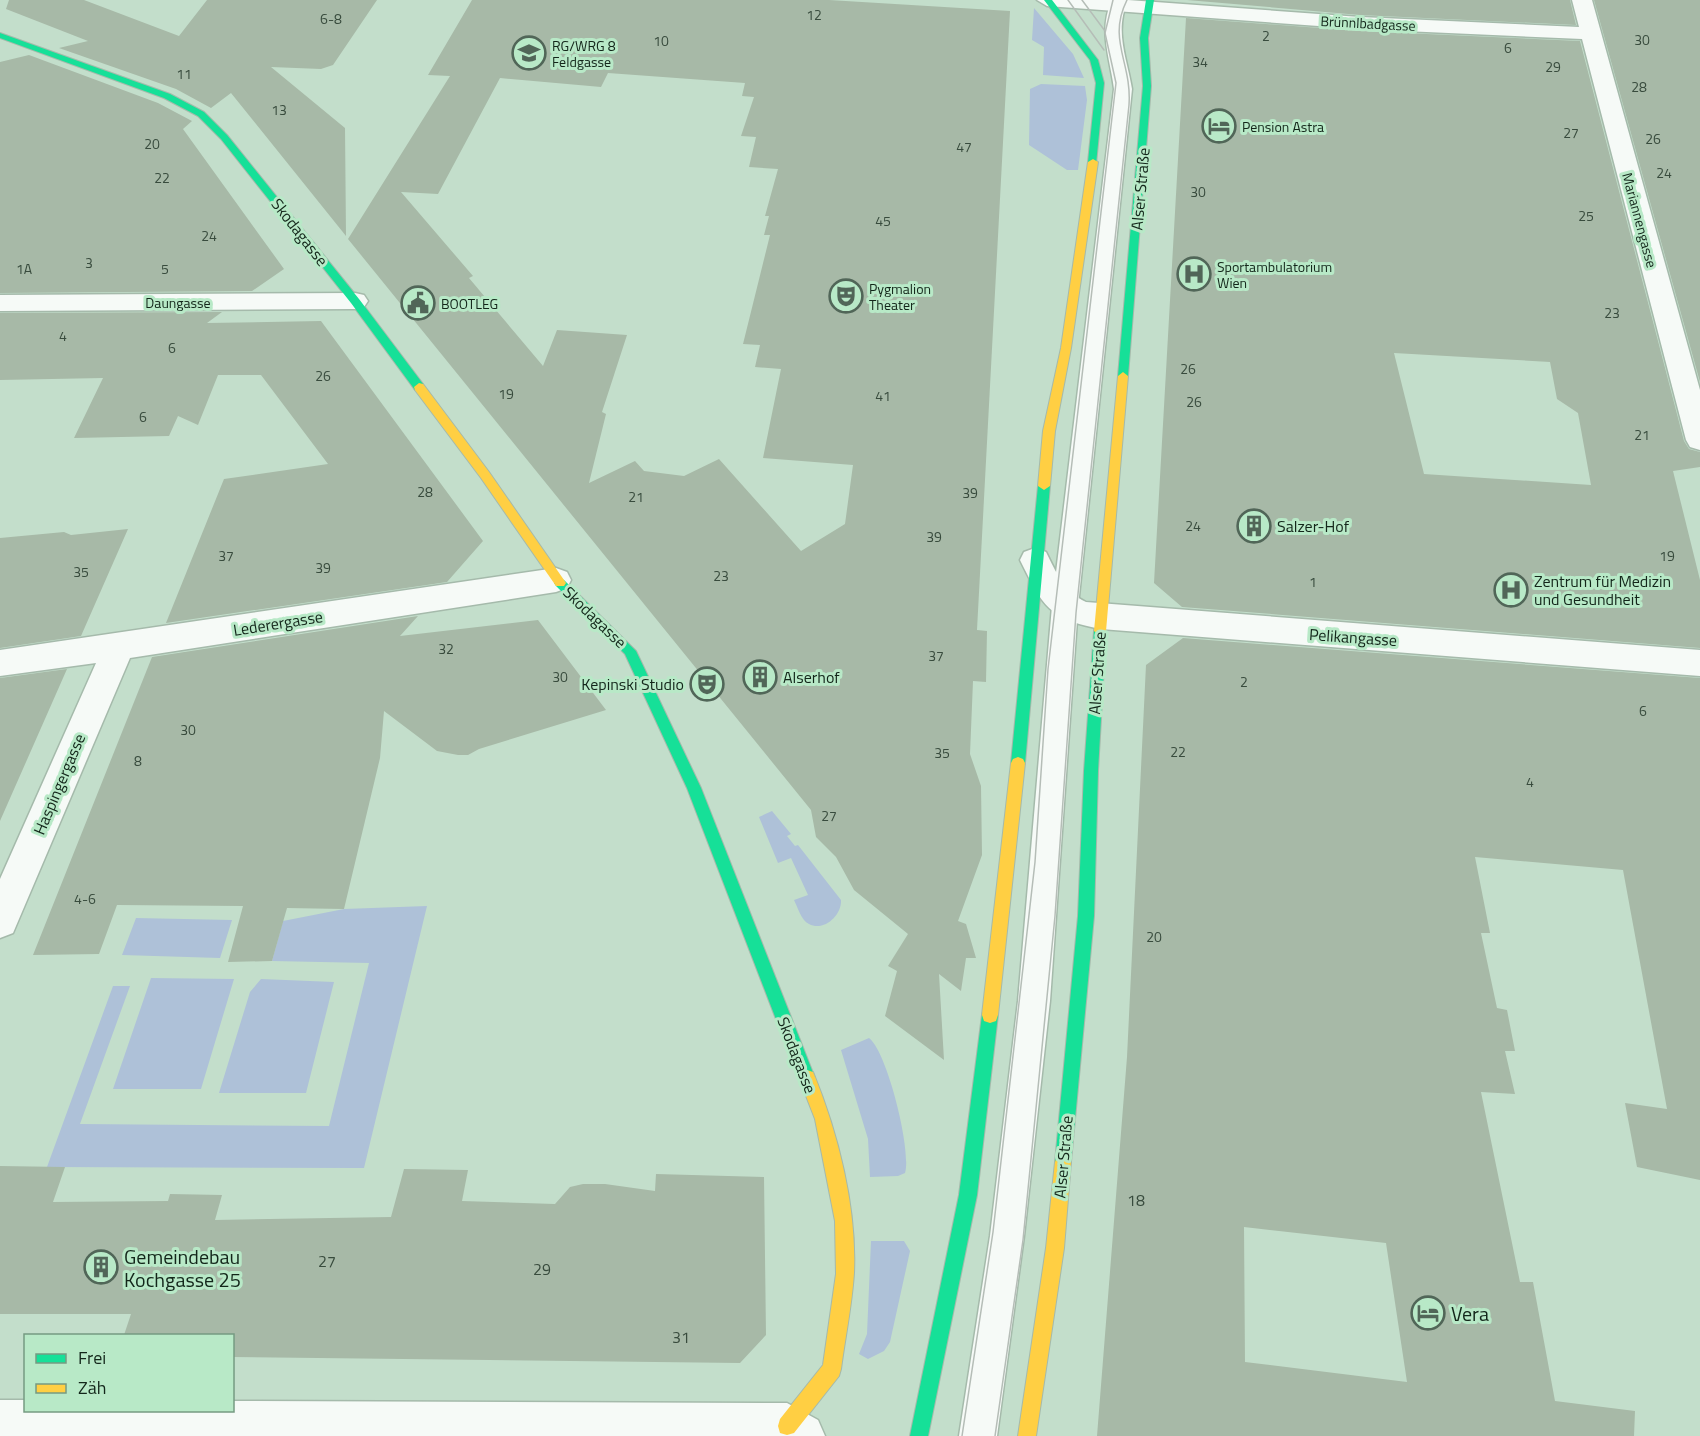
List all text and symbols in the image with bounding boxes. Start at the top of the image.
house number: 12 [806,4,822,25]
house number: 6-8 [320,8,342,29]
street label: Brünnlbadgasse [1320,10,1416,36]
house number: 2 [1262,25,1270,46]
house number: 30 [1634,29,1650,50]
house number: 10 [653,30,669,51]
school or university icon: RG/WRG 8 Feldgasse [511,35,547,71]
place label: RG/WRG 8 Feldgasse [552,35,616,72]
house number: 6 [1504,37,1512,58]
house number: 34 [1192,51,1208,72]
house number: 29 [1545,56,1561,77]
house number: 11 [176,63,192,84]
house number: 28 [1631,76,1647,97]
house number: 13 [271,99,287,120]
hotel icon: Pension Astra [1201,108,1237,144]
place label: Pension Astra [1242,116,1324,137]
house number: 27 [1563,122,1579,143]
house number: 26 [1645,128,1661,149]
house number: 20 [144,133,160,154]
house number: 47 [956,136,972,157]
street label: Alser Straße [1124,147,1156,231]
house number: 24 [1656,162,1672,183]
house number: 22 [154,167,170,188]
street label: Mariannengasse [1617,170,1663,270]
house number: 30 [1190,181,1206,202]
street label: Skodagasse [266,193,334,271]
house number: 25 [1578,205,1594,226]
house number: 45 [875,210,891,231]
house number: 24 [201,225,217,246]
house number: 3 [85,252,93,273]
hospital icon: Sportambulatorium Wien [1176,256,1212,292]
place label: Sportambulatorium Wien [1217,256,1332,293]
house number: 1A [16,258,33,279]
house number: 5 [161,258,169,279]
theatre icon: Pygmalion Theater [828,278,864,314]
place label: Pygmalion Theater [869,278,931,315]
public building icon: BOOTLEG [400,285,436,321]
street label: Daungasse [145,292,211,313]
place label: BOOTLEG [441,293,498,314]
house number: 23 [1604,302,1620,323]
house number: 4 [59,325,67,346]
house number: 6 [168,337,176,358]
house number: 26 [1180,358,1196,379]
house number: 26 [315,365,331,386]
house number: 19 [498,383,514,404]
house number: 41 [875,385,891,406]
house number: 26 [1186,391,1202,412]
house number: 6 [139,406,147,427]
house number: 21 [1634,424,1650,445]
house number: 28 [417,481,433,502]
house number: 39 [962,482,978,503]
house number: 21 [628,486,644,507]
building icon: Salzer-Hof [1236,508,1272,544]
place label: Salzer-Hof [1277,514,1350,538]
house number: 24 [1185,515,1201,536]
house number: 39 [926,526,942,547]
house number: 37 [218,545,234,566]
house number: 19 [1659,545,1675,566]
house number: 39 [315,557,331,578]
house number: 35 [73,561,89,582]
house number: 23 [713,565,729,586]
place label: Zentrum für Medizin und Gesundheit [1534,569,1671,611]
house number: 1 [1309,571,1317,592]
hospital icon: Zentrum für Medizin und Gesundheit [1493,572,1529,608]
street label: Skodagasse [558,580,632,654]
street label: Lederergasse [232,604,324,642]
street label: Pelikangasse [1308,622,1398,652]
street label: Alser Straße [1082,631,1112,715]
house number: 32 [438,638,454,659]
house number: 37 [928,645,944,666]
building icon: Alserhof [742,659,778,695]
place label: Alserhof [783,665,840,689]
house number: 30 [552,666,568,687]
theatre icon: Kepinski Studio [689,666,725,702]
house number: 2 [1240,671,1248,692]
place label: Kepinski Studio [581,672,684,696]
house number: 6 [1639,700,1647,721]
house number: 30 [180,719,196,740]
street label: Haspingergasse [27,730,91,838]
house number: 22 [1170,741,1186,762]
house number: 35 [934,742,950,763]
house number: 8 [134,750,142,771]
house number: 4 [1526,771,1534,792]
house number: 27 [821,805,837,826]
house number: 4-6 [74,888,96,909]
house number: 20 [1146,926,1162,947]
street label: Skodagasse [771,1013,823,1097]
street label: Alser Straße [1047,1115,1079,1199]
house number: 18 [1127,1188,1145,1212]
place label: Gemeindebau Kochgasse 25 [124,1241,241,1295]
building icon: Gemeindebau Kochgasse 25 [83,1249,119,1285]
house number: 27 [318,1249,336,1273]
house number: 29 [533,1257,551,1281]
hotel icon: Vera [1410,1295,1446,1331]
place label: Vera [1451,1298,1489,1329]
house number: 31 [672,1325,690,1349]
legend [24,1334,234,1412]
text: Frei [78,1344,106,1371]
text: Zäh [78,1374,106,1401]

